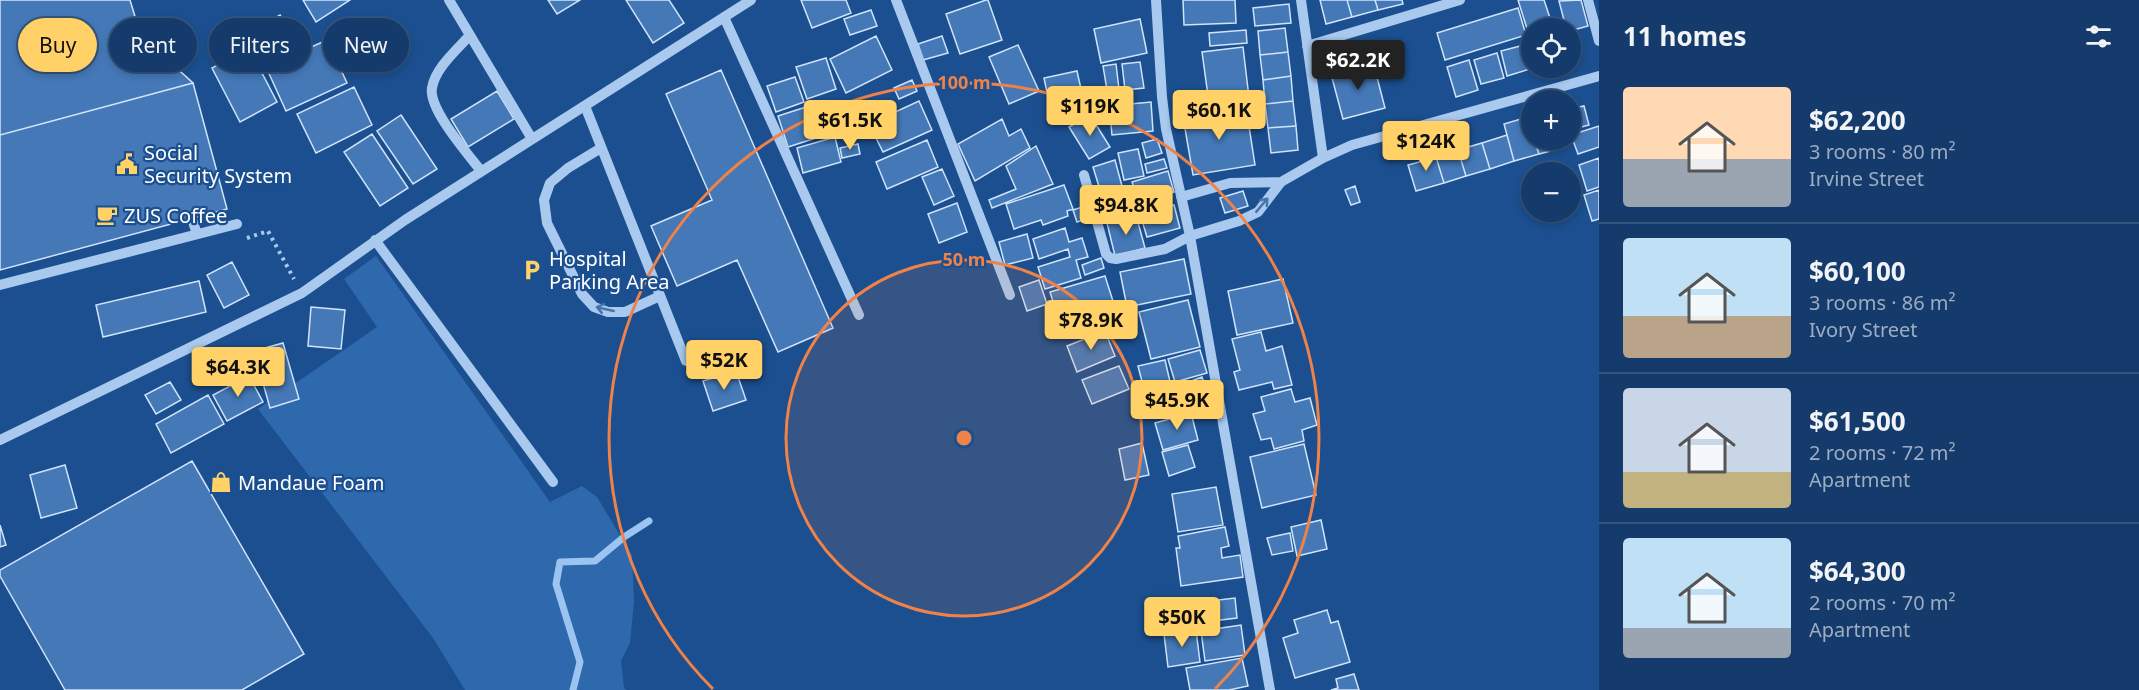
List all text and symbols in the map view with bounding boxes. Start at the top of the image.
chip: Buy [18,18,97,72]
chip: Rent [109,18,197,72]
chip: Filters [209,18,311,72]
chip: New [323,18,409,72]
map controls [1521,18,1581,222]
button: locate [1521,18,1581,78]
text: 11 homes [1623,18,1747,54]
icon: filters [2082,20,2115,53]
pin: $62.2K [1309,40,1407,91]
text: $62.2K [1326,46,1390,73]
text: 100 m [937,70,991,94]
pin: $119K [1048,86,1132,137]
pin: $60.1K [1170,90,1268,141]
button: + [1521,90,1581,150]
text: $119K [1060,92,1120,119]
text: $60.1K [1187,96,1251,123]
pin: $61.5K [801,100,899,151]
text: $62,200 [1809,102,1906,138]
text: $61.5K [818,106,882,133]
icon: home [1671,111,1743,183]
pin: $124K [1384,121,1468,172]
text: $124K [1396,127,1456,154]
text: 3 rooms · 80 m² [1809,138,1956,165]
place label: Social Security System [144,139,292,189]
public building icon: Social Security System [115,152,139,176]
button: − [1521,162,1581,222]
text: Irvine Street [1809,165,1924,192]
pin: $94.8K [1077,185,1175,236]
text: $94.8K [1094,191,1158,218]
one-way arrow [1256,197,1269,213]
place label: ZUS Coffee [124,202,227,229]
cafe icon: ZUS Coffee [95,203,119,227]
place label: Hospital Parking Area [549,245,669,295]
text: 50 m [943,247,985,271]
text: $60,100 [1809,253,1906,289]
parking icon: Hospital Parking Area [520,258,544,282]
icon: home [1671,262,1743,334]
text: 3 rooms · 86 m² [1809,289,1956,316]
pin: $78.9K [1042,300,1140,351]
one-way arrow [596,303,615,315]
text: $78.9K [1059,306,1123,333]
text: Ivory Street [1809,316,1918,343]
pin: $52K [688,340,760,391]
text: $52K [700,346,748,373]
pin: $64.3K [189,347,287,398]
text: $64.3K [206,353,270,380]
pin: $45.9K [1128,380,1226,431]
text: $45.9K [1145,386,1209,413]
text: $61,500 [1809,403,1906,439]
icon: home [1671,412,1743,484]
centre of rings [954,428,974,448]
text: 2 rooms · 72 m² [1809,439,1956,466]
text: Apartment [1809,466,1910,493]
place label: Mandaue Foam [238,469,384,496]
shop icon: Mandaue Foam [209,470,233,494]
text: $64,300 [1809,553,1906,589]
icon: home [1671,562,1743,634]
text: 2 rooms · 70 m² [1809,589,1956,616]
pin: $50K [1146,597,1218,648]
text: $50K [1158,603,1206,630]
text: Apartment [1809,616,1910,643]

